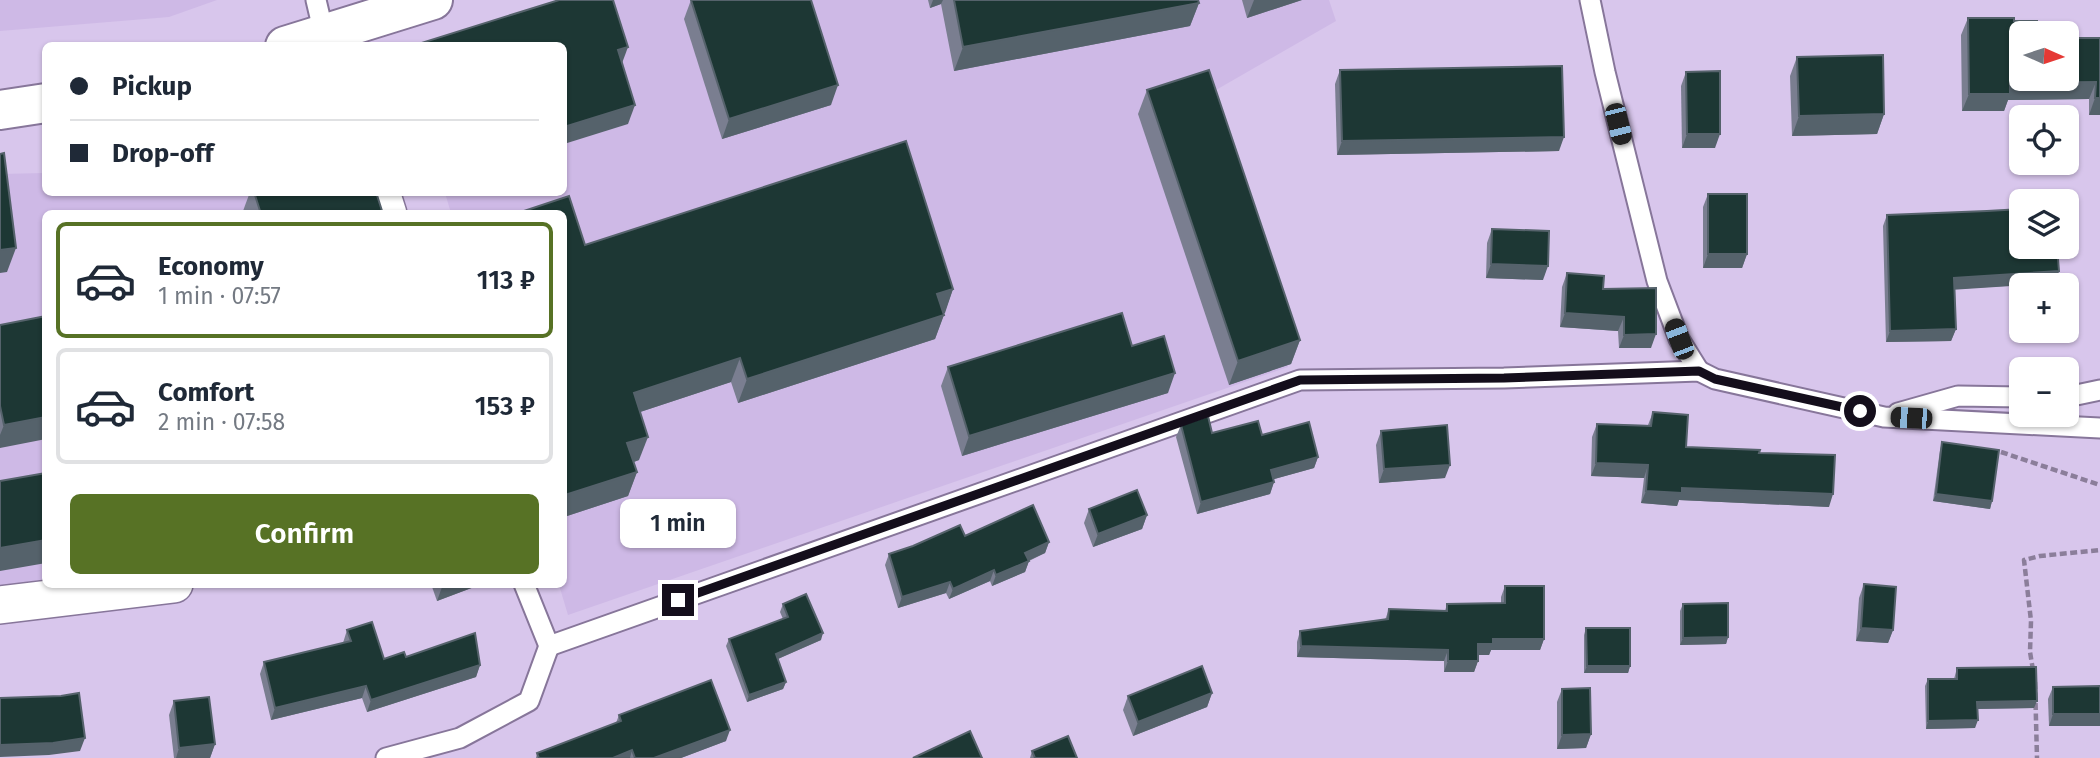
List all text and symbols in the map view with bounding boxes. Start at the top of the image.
north arrow [2009,21,2079,91]
map controls [2009,21,2079,427]
text: Pickup [112,71,192,102]
car [1603,101,1634,147]
button: locate [2009,105,2079,175]
text: Drop-off [112,138,214,169]
button: layers [2009,189,2079,259]
icon: car [74,249,137,312]
text: Economy [158,251,264,282]
text: 113 ₽ [477,265,535,296]
button: + [2009,273,2079,343]
text: 1 min · 07:57 [158,282,281,310]
car [1662,316,1697,362]
button: − [2009,357,2079,427]
icon: car [74,375,137,438]
text: Comfort [158,377,254,408]
text: 153 ₽ [475,391,535,422]
route start [1844,395,1876,427]
car [1890,406,1933,430]
text: 2 min · 07:58 [158,408,285,436]
button: Confirm [70,494,539,574]
callout: 1 min [620,498,736,548]
text: 1 min [650,509,706,537]
route end [662,584,694,616]

